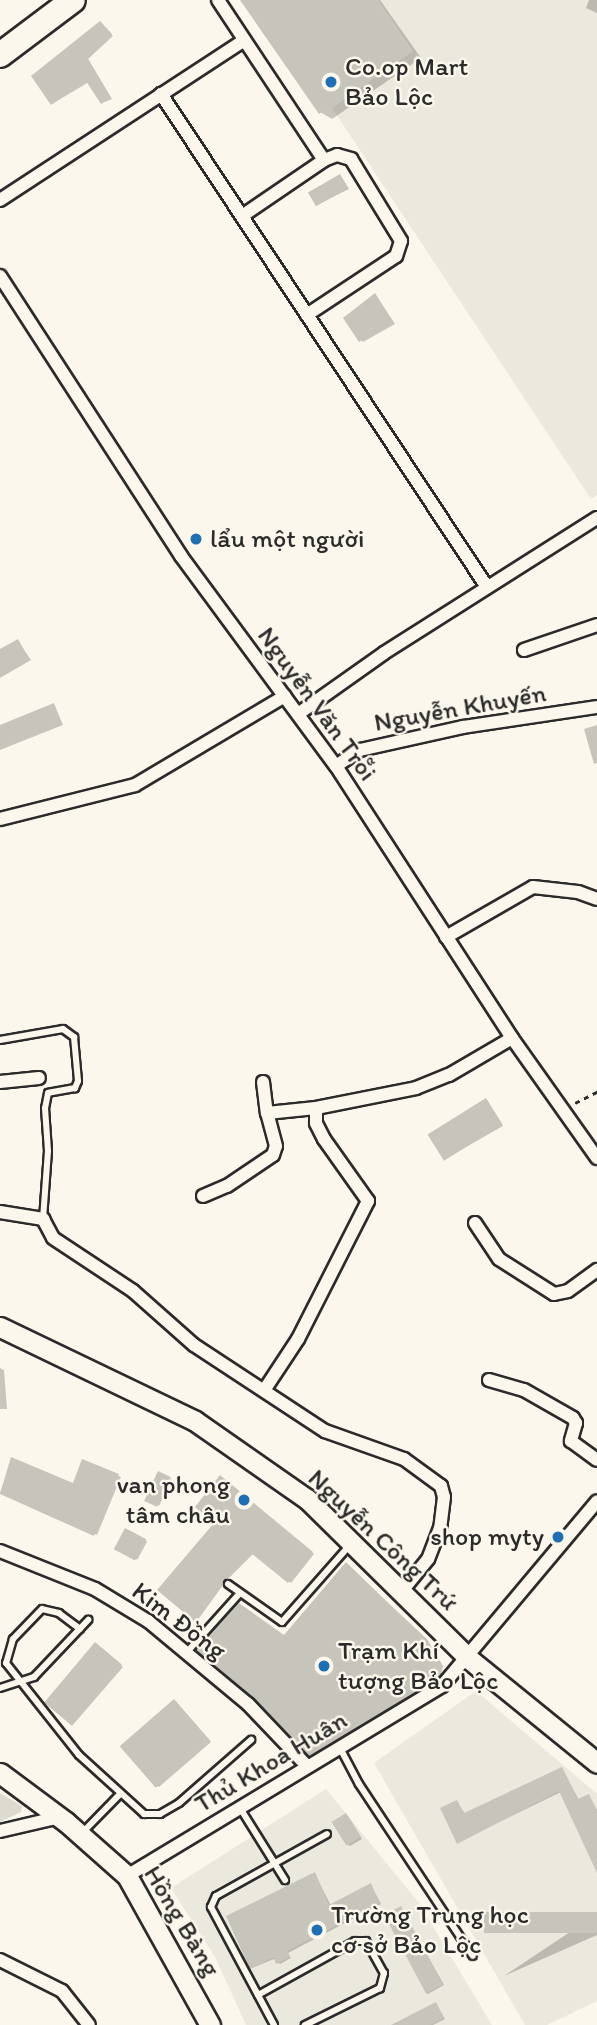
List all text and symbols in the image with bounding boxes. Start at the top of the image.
place label: Co.op Mart Bảo Lộc [345,51,468,112]
marker: Co.op Mart Bảo Lộc [323,74,339,90]
place label: lẩu một người [210,523,365,555]
marker: lẩu một người [188,531,204,547]
street label: Nguyễn Văn Trỗi [251,621,383,787]
street label: Nguyễn Khuyến [371,677,549,739]
street label: Nguyễn Công Trứ [302,1463,464,1617]
place label: van phong tâm châu [116,1469,230,1530]
marker: van phong tâm châu [236,1492,252,1508]
place label: shop myty [430,1521,544,1553]
marker: shop myty [550,1529,566,1545]
street label: Kim Đồng [126,1575,232,1667]
place label: Trạm Khí tượng Bảo Lộc [338,1635,498,1696]
marker: Trạm Khí tượng Bảo Lộc [316,1658,332,1674]
street label: Thủ Khoa Huân [189,1704,353,1820]
street label: Hồng Bàng [137,1860,227,1982]
place label: Trường Trung học cơ sở Bảo Lộc [331,1899,526,1960]
marker: Trường Trung học cơ sở Bảo Lộc [309,1922,325,1938]

